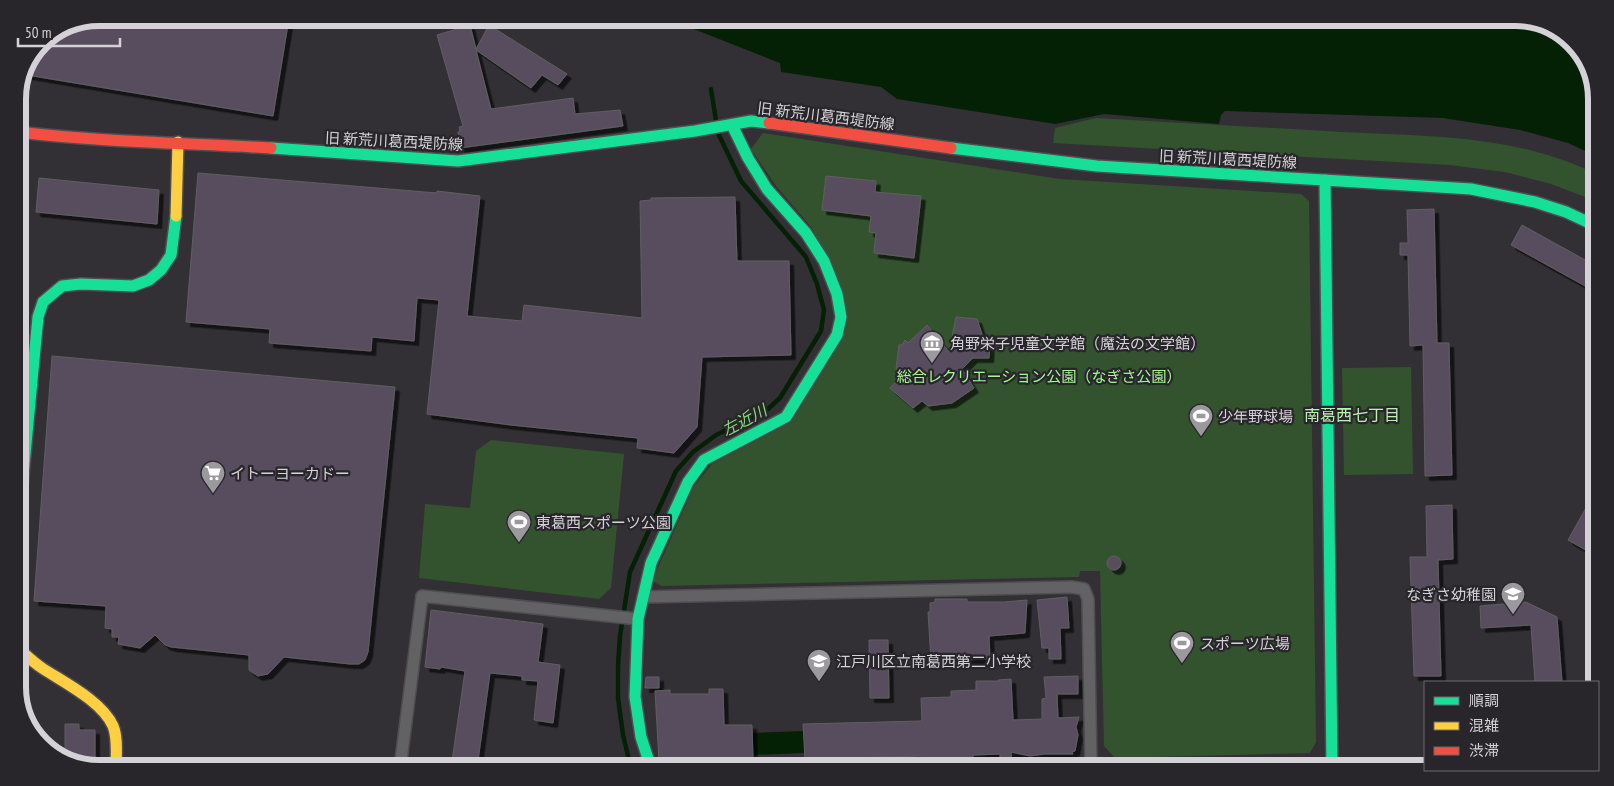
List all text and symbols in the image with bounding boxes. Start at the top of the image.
scale bar [18,15,120,47]
text: 50 m [25,23,51,42]
street label: 旧 新荒川葛西堤防線 [756,98,896,134]
street label: 旧 新荒川葛西堤防線 [325,128,463,154]
street label: 旧 新荒川葛西堤防線 [1159,146,1297,172]
museum icon: 角野栄子児童文学館（魔法の文学館） [919,330,945,364]
place label: 角野栄子児童文学館（魔法の文学館） [950,334,1205,353]
park label: 総合レクリエーション公園（なぎさ公園） [897,367,1181,386]
water label: 左近川 [718,399,772,440]
sports icon: 少年野球場 [1188,403,1214,437]
district label: 南葛西七丁目 [1304,405,1400,425]
place label: 少年野球場 [1218,407,1293,426]
supermarket icon: イトーヨーカドー [200,460,226,494]
place label: イトーヨーカドー [230,464,350,483]
sports icon: 東葛西スポーツ公園 [506,509,532,543]
place label: 東葛西スポーツ公園 [536,513,671,532]
school or university icon: なぎさ幼稚園 [1500,581,1526,615]
place label: なぎさ幼稚園 [1406,585,1496,604]
sports icon: スポーツ広場 [1169,630,1195,664]
place label: スポーツ広場 [1200,634,1290,653]
school or university icon: 江戸川区立南葛西第二小学校 [806,648,832,682]
place label: 江戸川区立南葛西第二小学校 [836,652,1031,671]
legend [1424,681,1599,771]
text: 順調 [1469,691,1499,710]
text: 混雑 [1469,716,1499,735]
text: 渋滞 [1469,741,1499,760]

